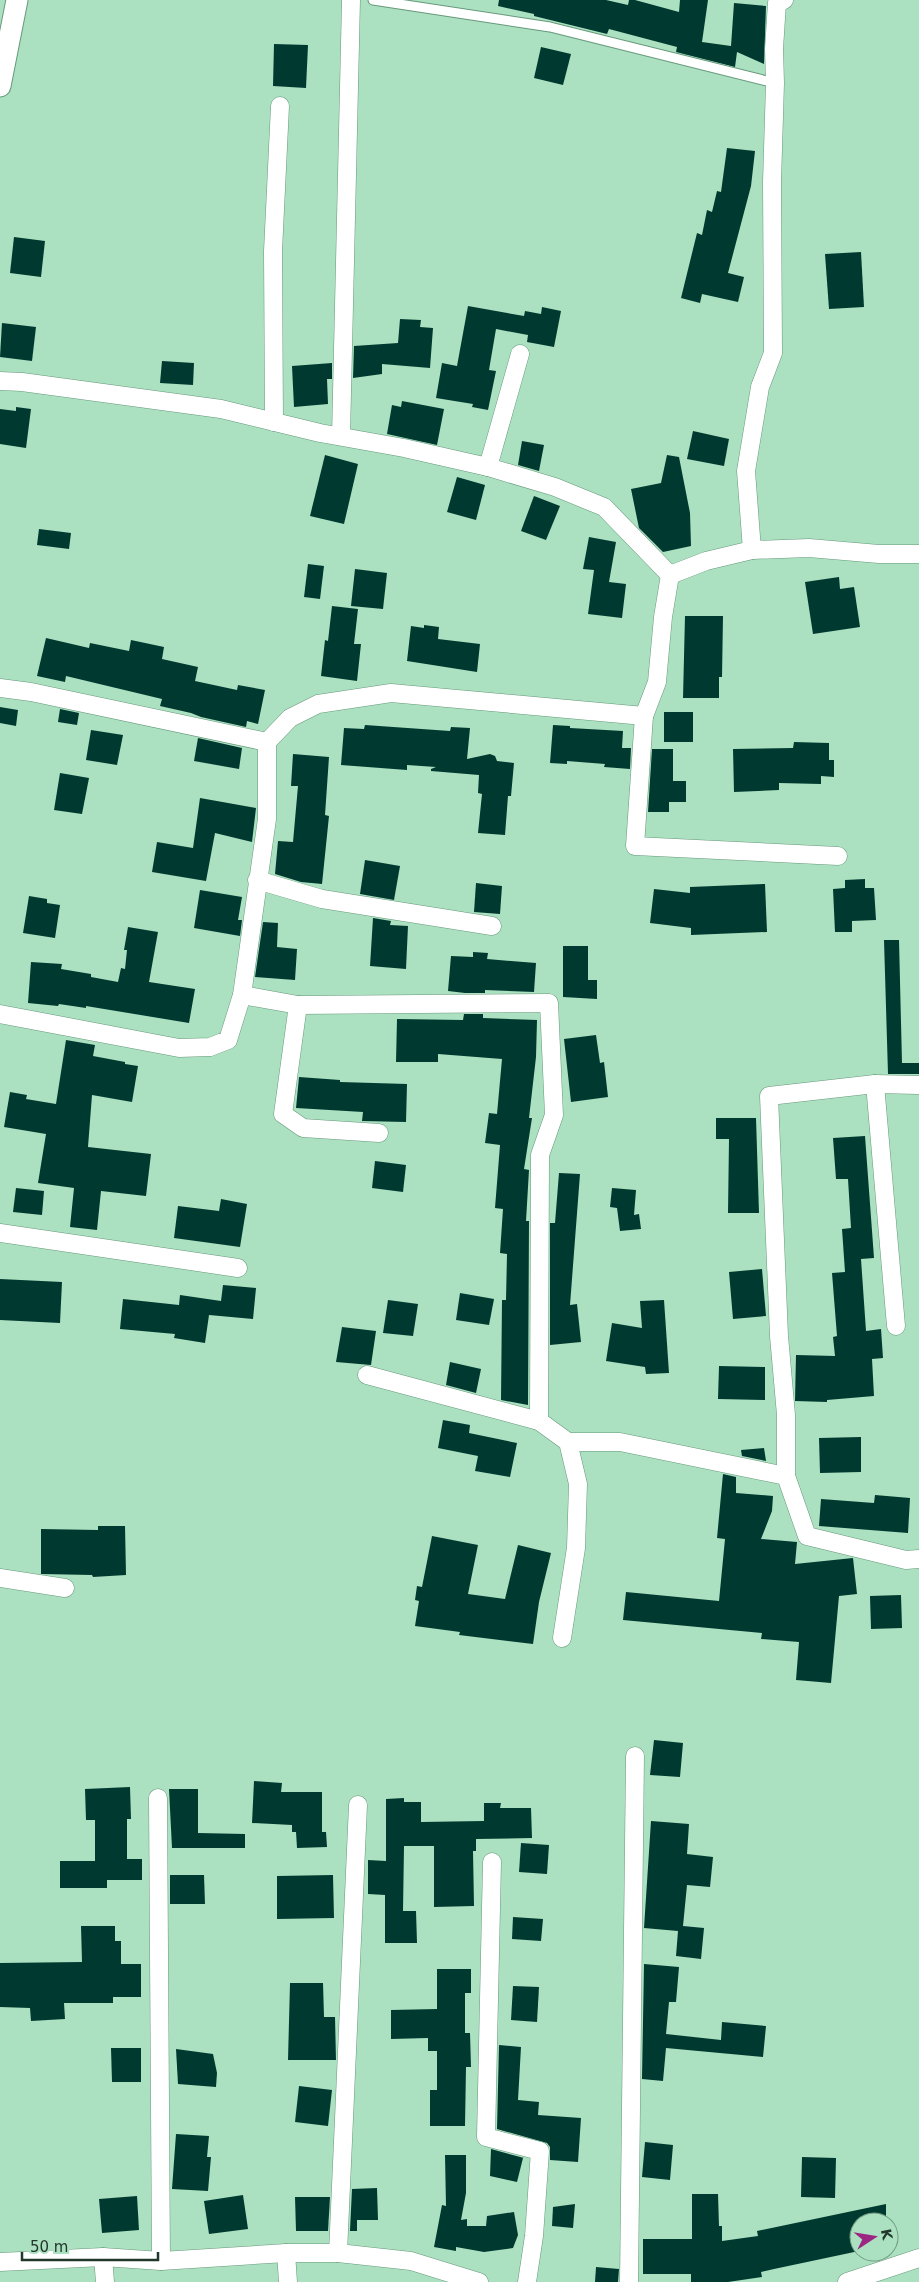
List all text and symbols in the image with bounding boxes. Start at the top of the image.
north arrow [849,2212,899,2262]
text: K [878,2227,896,2242]
scale bar [22,2230,159,2262]
text: 50 m [30,2238,68,2256]

